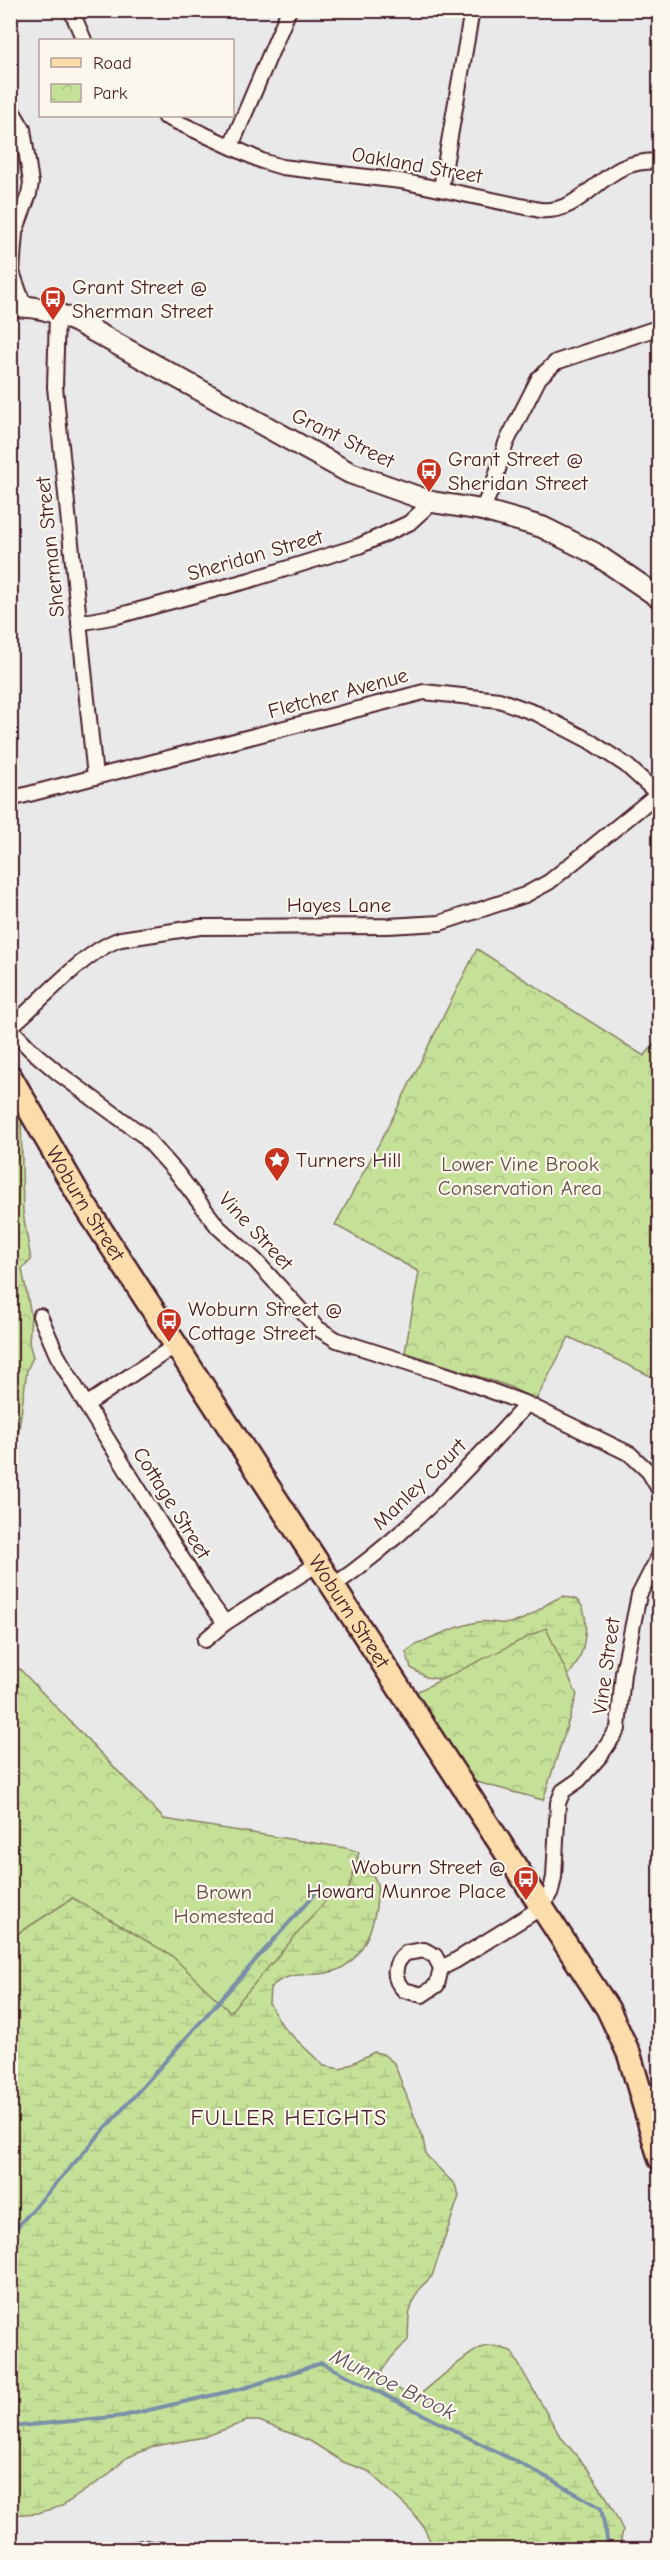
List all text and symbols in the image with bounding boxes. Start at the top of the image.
legend [39,39,234,117]
text: Road [93,53,132,74]
text: Park [93,83,128,104]
street label: Oakland Street [350,142,485,188]
place label: Grant Street @ Sherman Street [72,275,214,323]
bus stop icon: Grant Street @ Sherman Street [38,284,68,322]
street label: Grant Street [288,403,399,474]
place label: Grant Street @ Sheridan Street [448,447,589,495]
bus stop icon: Grant Street @ Sheridan Street [414,456,444,494]
street label: Sherman Street [31,475,69,618]
street label: Sheridan Street [185,524,326,586]
street label: Fletcher Avenue [265,663,411,723]
street label: Hayes Lane [287,893,391,917]
street label: Woburn Street [41,1142,130,1266]
place icon: Turners Hill [262,1145,292,1183]
place label: Turners Hill [296,1148,401,1172]
park label: Lower Vine Brook Conservation Area [438,1152,602,1200]
street label: Vine Street [214,1187,299,1276]
place label: Woburn Street @ Cottage Street [188,1297,342,1345]
bus stop icon: Woburn Street @ Cottage Street [154,1306,184,1344]
street label: Manley Court [367,1433,471,1535]
street label: Cottage Street [128,1443,216,1564]
street label: Woburn Street [304,1550,395,1673]
street label: Vine Street [587,1615,625,1716]
place label: Woburn Street @ Howard Munroe Place [307,1855,506,1903]
bus stop icon: Woburn Street @ Howard Munroe Place [511,1864,541,1902]
park label: Brown Homestead [174,1880,274,1928]
district label: FULLER HEIGHTS [190,2105,388,2131]
water label: Munroe Brook [325,2342,460,2426]

